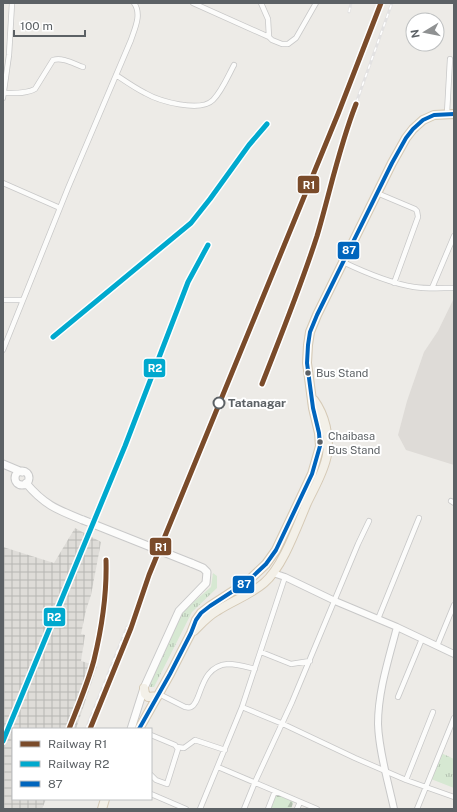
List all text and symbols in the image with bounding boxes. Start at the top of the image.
scale bar [14,12,85,38]
north arrow [405,12,445,52]
text: 100 m [20,19,53,33]
text: N [408,28,422,39]
line badge: R1 [297,175,320,194]
text: R1 [303,179,315,191]
line badge: 87 [337,241,360,260]
text: 87 [342,244,356,256]
line badge: R2 [143,358,166,378]
text: R2 [148,362,162,374]
place label: Bus Stand [316,367,368,379]
marker: Bus Stand [303,368,313,378]
marker: Tatanagar [212,396,226,410]
place label: Tatanagar [228,396,286,410]
place label: Chaibasa Bus Stand [328,430,380,456]
marker: Chaibasa Bus Stand [315,437,325,447]
line badge: R1 [149,537,172,556]
text: R1 [155,541,167,553]
line badge: 87 [232,575,255,594]
text: 87 [237,578,251,590]
line badge: R2 [43,607,66,627]
text: R2 [47,611,61,623]
legend [12,728,152,800]
text: Railway R1 [48,737,107,751]
text: Railway R2 [48,757,109,771]
text: 87 [48,777,63,791]

